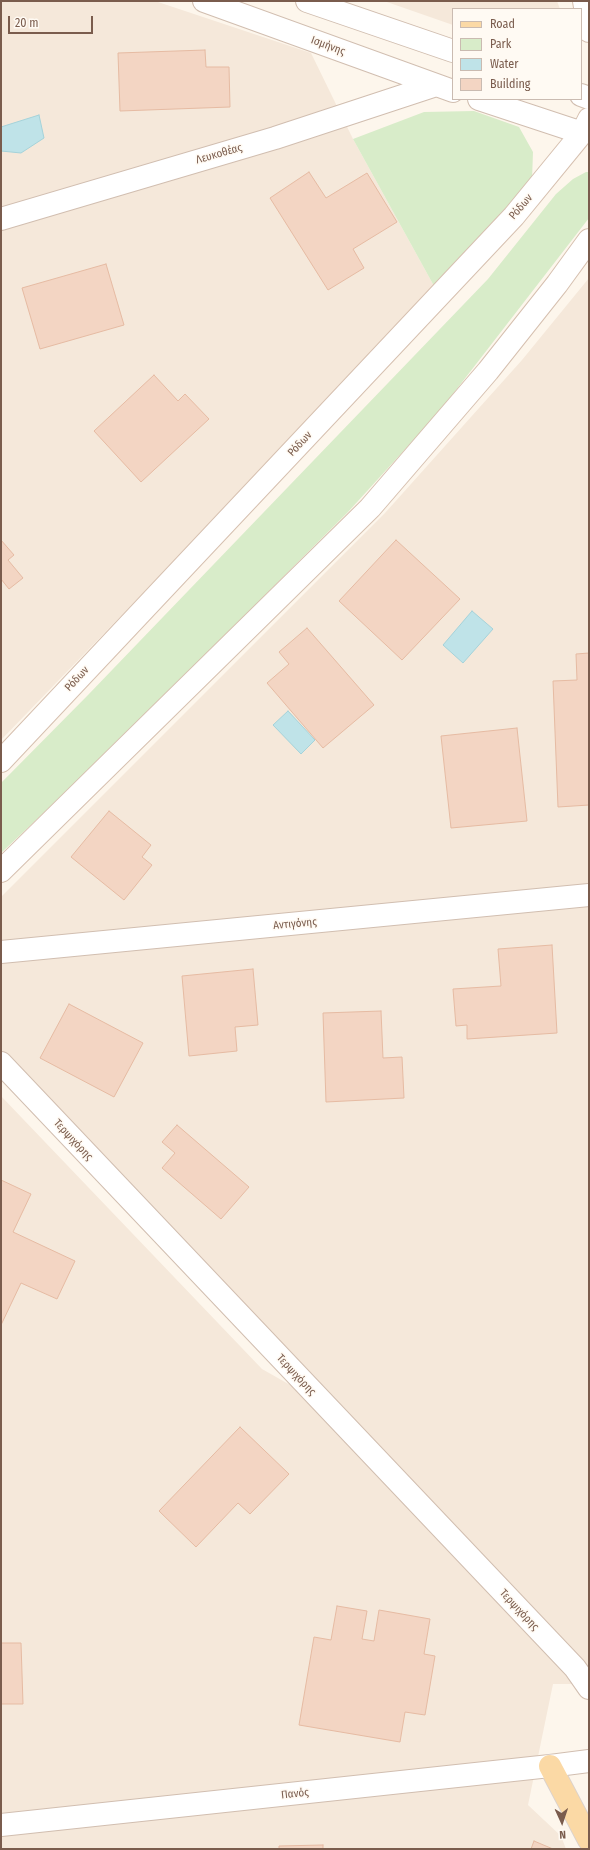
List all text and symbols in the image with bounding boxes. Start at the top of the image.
scale bar [10,8,95,34]
legend [452,8,582,100]
text: 20 m [15,16,39,30]
text: Road [490,17,515,31]
street label: Ισμήνης [309,34,347,58]
text: Park [490,37,511,51]
text: Water [490,57,518,71]
text: Building [490,77,530,91]
street label: Λευκοθέας [194,141,244,167]
street label: Ρόδων [506,192,536,222]
street label: Ρόδων [285,429,315,459]
street label: Ρόδων [62,664,92,694]
street label: Αντιγόνης [273,916,317,932]
street label: Τερψιχόρης [51,1117,95,1163]
street label: Τερψιχόρης [274,1352,318,1398]
street label: Τερψιχόρης [497,1587,541,1633]
street label: Πανός [281,1786,309,1802]
north arrow [542,1802,582,1842]
text: N [559,1828,566,1841]

